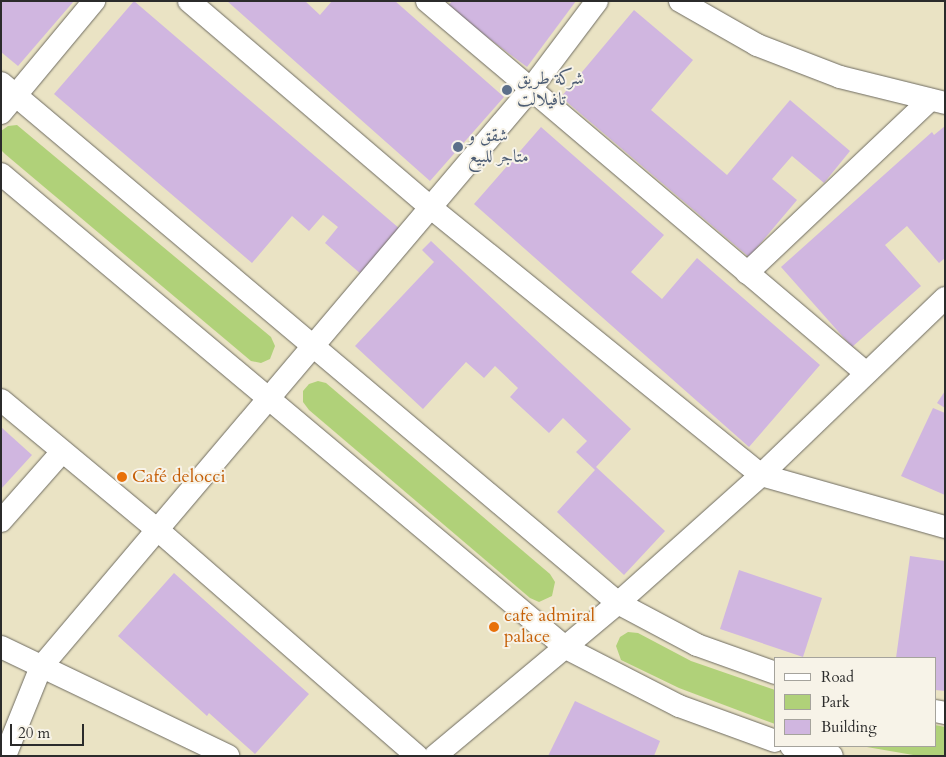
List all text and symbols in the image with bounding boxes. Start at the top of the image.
place label: شركة طريق تافيلالت [517,69,584,112]
marker: شركة طريق تافيلالت [501,84,513,96]
place label: شقق و متاجر للبيع [468,126,529,168]
marker: شقق و متاجر للبيع [452,141,464,153]
place label: Café delocci [132,466,226,488]
marker: Café delocci [116,471,128,483]
place label: cafe admiral palace [504,606,595,649]
marker: cafe admiral palace [488,621,500,633]
legend [774,657,936,747]
text: Road [821,667,854,687]
text: Park [821,692,850,712]
scale bar [12,714,86,746]
text: Building [821,717,877,737]
text: 20 m [18,723,50,743]

